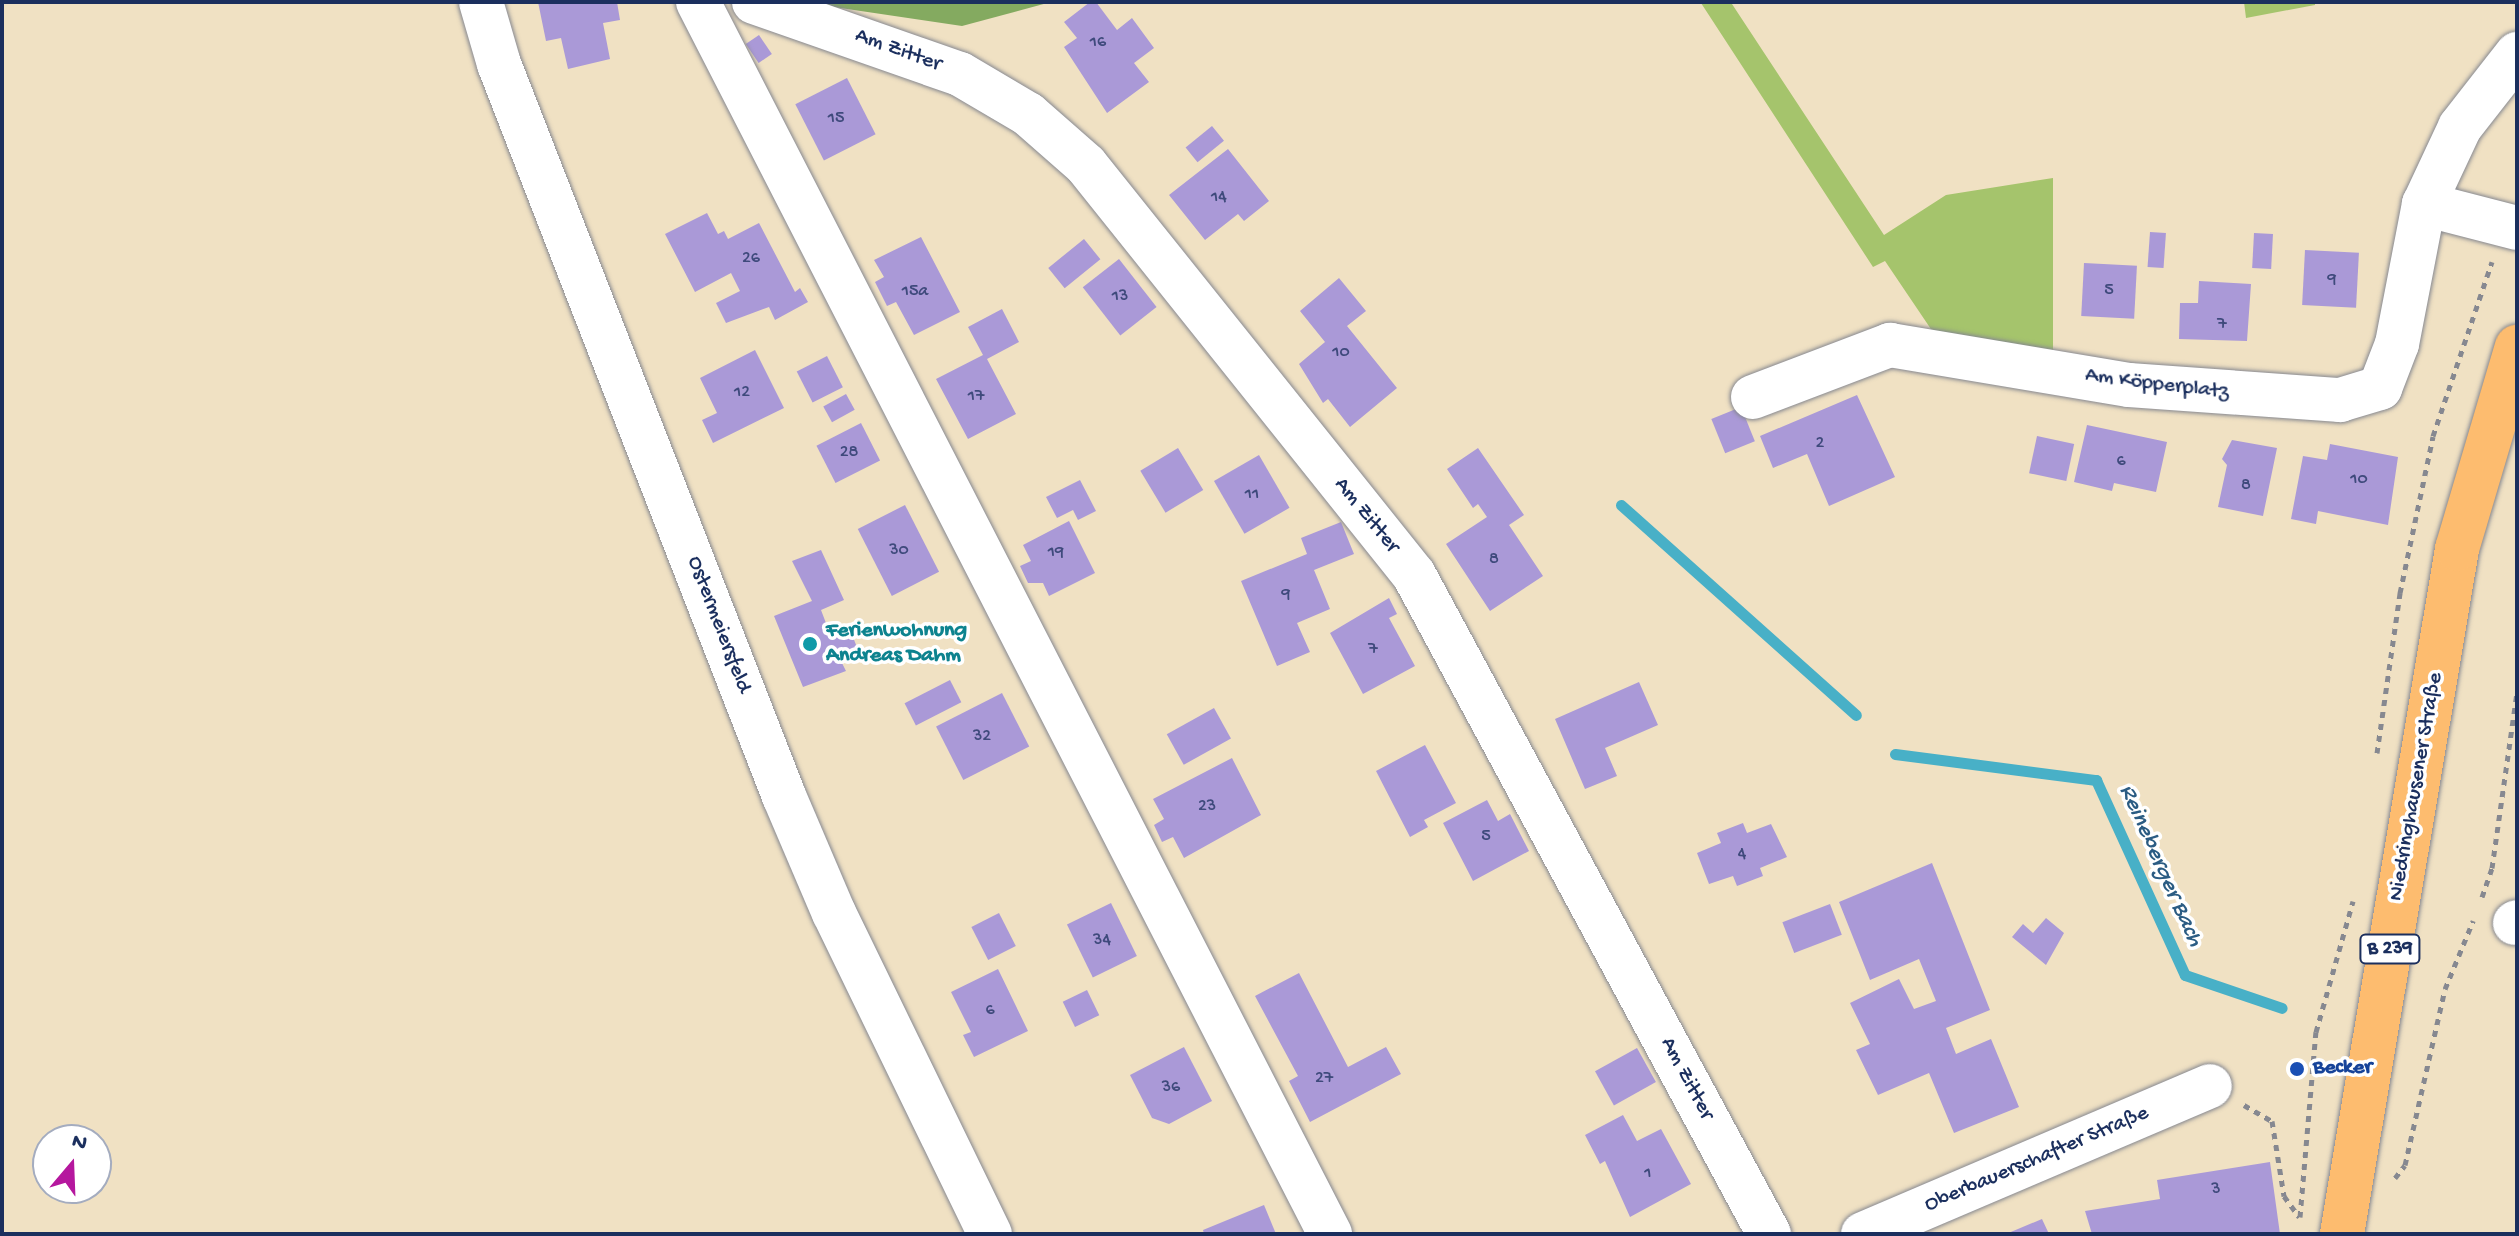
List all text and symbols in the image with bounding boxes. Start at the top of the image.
street label: Am Zitter [851,23,945,79]
house number: 16 [1090,32,1106,54]
house number: 15 [828,108,844,130]
house number: 14 [1211,187,1227,209]
house number: 26 [742,248,760,270]
house number: 9 [2327,269,2337,291]
house number: 5 [2104,280,2114,302]
house number: 15a [902,281,928,303]
house number: 13 [1112,286,1128,308]
house number: 7 [2217,314,2227,336]
house number: 10 [1332,342,1350,364]
street label: Am Köpperplatz [2084,363,2230,407]
house number: 12 [734,382,750,404]
house number: 17 [968,386,984,408]
house number: 2 [1816,433,1824,455]
house number: 28 [840,442,858,464]
house number: 6 [2116,451,2126,473]
house number: 10 [2350,469,2368,491]
street label: Am Zitter [1327,473,1405,559]
house number: 8 [2241,475,2251,497]
house number: 11 [1245,484,1259,506]
house number: 30 [889,540,909,562]
house number: 19 [1048,542,1064,564]
house number: 8 [1489,549,1499,571]
street label: Ostermeiersfeld [680,553,756,697]
house number: 9 [1281,584,1291,606]
place label: Ferienwohnung Andreas Dahm [826,618,967,670]
marker: Ferienwohnung Andreas Dahm [801,635,819,653]
house number: 7 [1368,639,1378,661]
street label: Niedringhausener Straße [2384,671,2450,903]
house number: 32 [973,726,991,748]
water label: Reineberger Bach [2111,780,2209,952]
house number: 23 [1198,796,1216,818]
house number: 5 [1481,826,1491,848]
house number: 4 [1738,844,1746,866]
house number: 34 [1093,930,1111,952]
road number: B 239 [2358,933,2422,965]
house number: 6 [985,1000,995,1022]
street label: Am Zitter [1653,1033,1719,1125]
place label: Becker [2313,1056,2372,1082]
marker: Becker [2288,1060,2306,1078]
house number: 27 [1315,1068,1333,1090]
house number: 36 [1162,1077,1180,1099]
street label: Oberbauerschafter Straße [1921,1101,2153,1219]
north arrow [32,1124,112,1204]
text: N [68,1129,90,1158]
house number: 1 [1644,1163,1652,1185]
house number: 3 [2211,1179,2221,1201]

